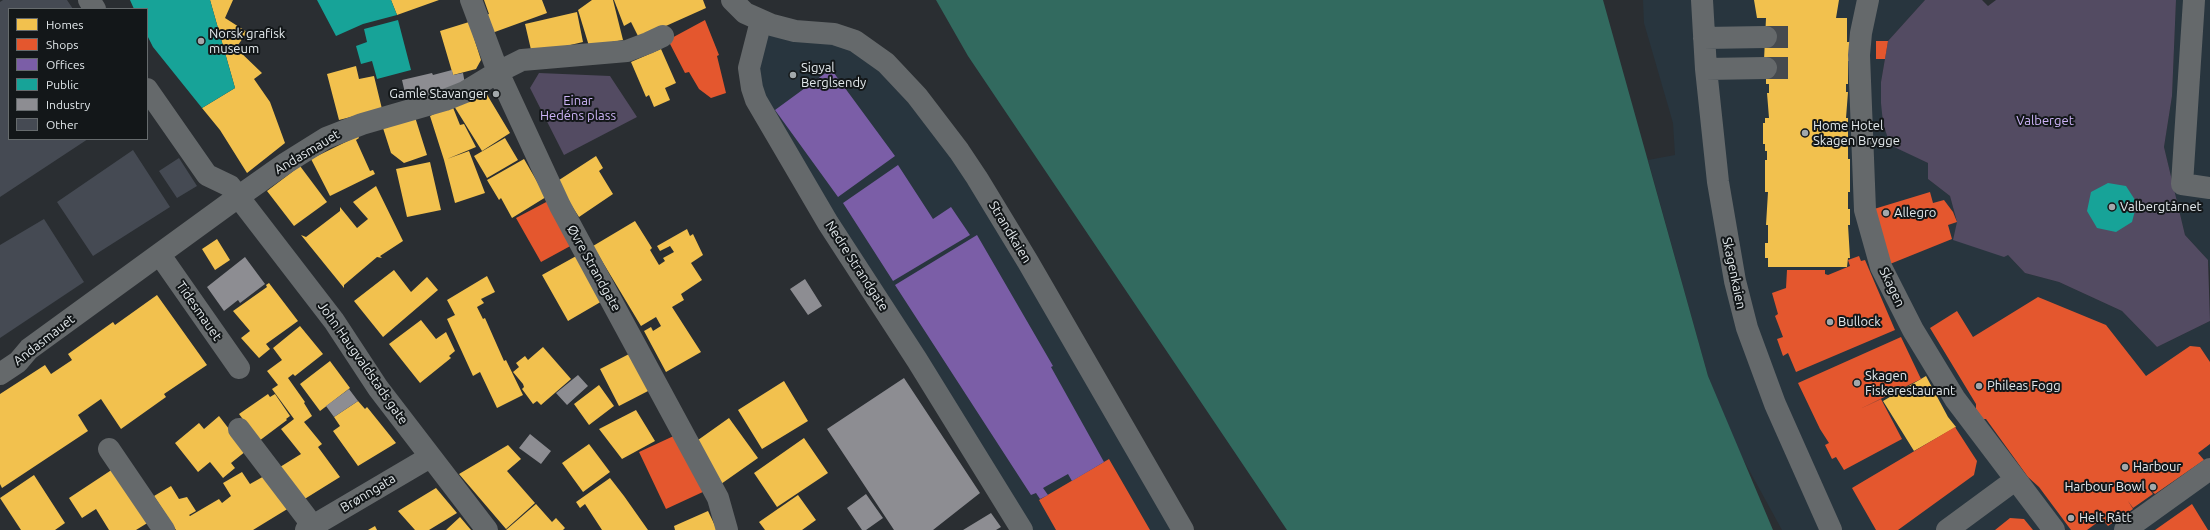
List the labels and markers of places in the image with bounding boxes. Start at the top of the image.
place label: Norsk grafisk museum [209,26,285,57]
marker: Norsk grafisk museum [196,36,206,46]
place label: Sigyal Berglsendy [801,60,866,91]
marker: Sigyal Berglsendy [788,70,798,80]
place label: Gamle Stavanger [389,86,488,102]
marker: Gamle Stavanger [491,89,501,99]
place label: Home Hotel Skagen Brygge [1813,118,1900,149]
marker: Home Hotel Skagen Brygge [1800,128,1810,138]
place label: Valbergtårnet [2120,199,2202,215]
marker: Valbergtårnet [2107,202,2117,212]
place label: Allegro [1894,205,1936,221]
marker: Allegro [1881,208,1891,218]
place label: Bullock [1838,314,1881,330]
marker: Bullock [1825,317,1835,327]
place label: Skagen Fiskerestaurant [1865,368,1955,399]
marker: Skagen Fiskerestaurant [1852,378,1862,388]
place label: Phileas Fogg [1987,378,2061,394]
marker: Phileas Fogg [1974,381,1984,391]
place label: Harbour [2133,459,2181,475]
marker: Harbour [2120,462,2130,472]
place label: Harbour Bowl [2064,479,2145,495]
marker: Harbour Bowl [2148,482,2158,492]
place label: Helt Rått [2079,510,2132,526]
marker: Helt Rått [2066,513,2076,523]

